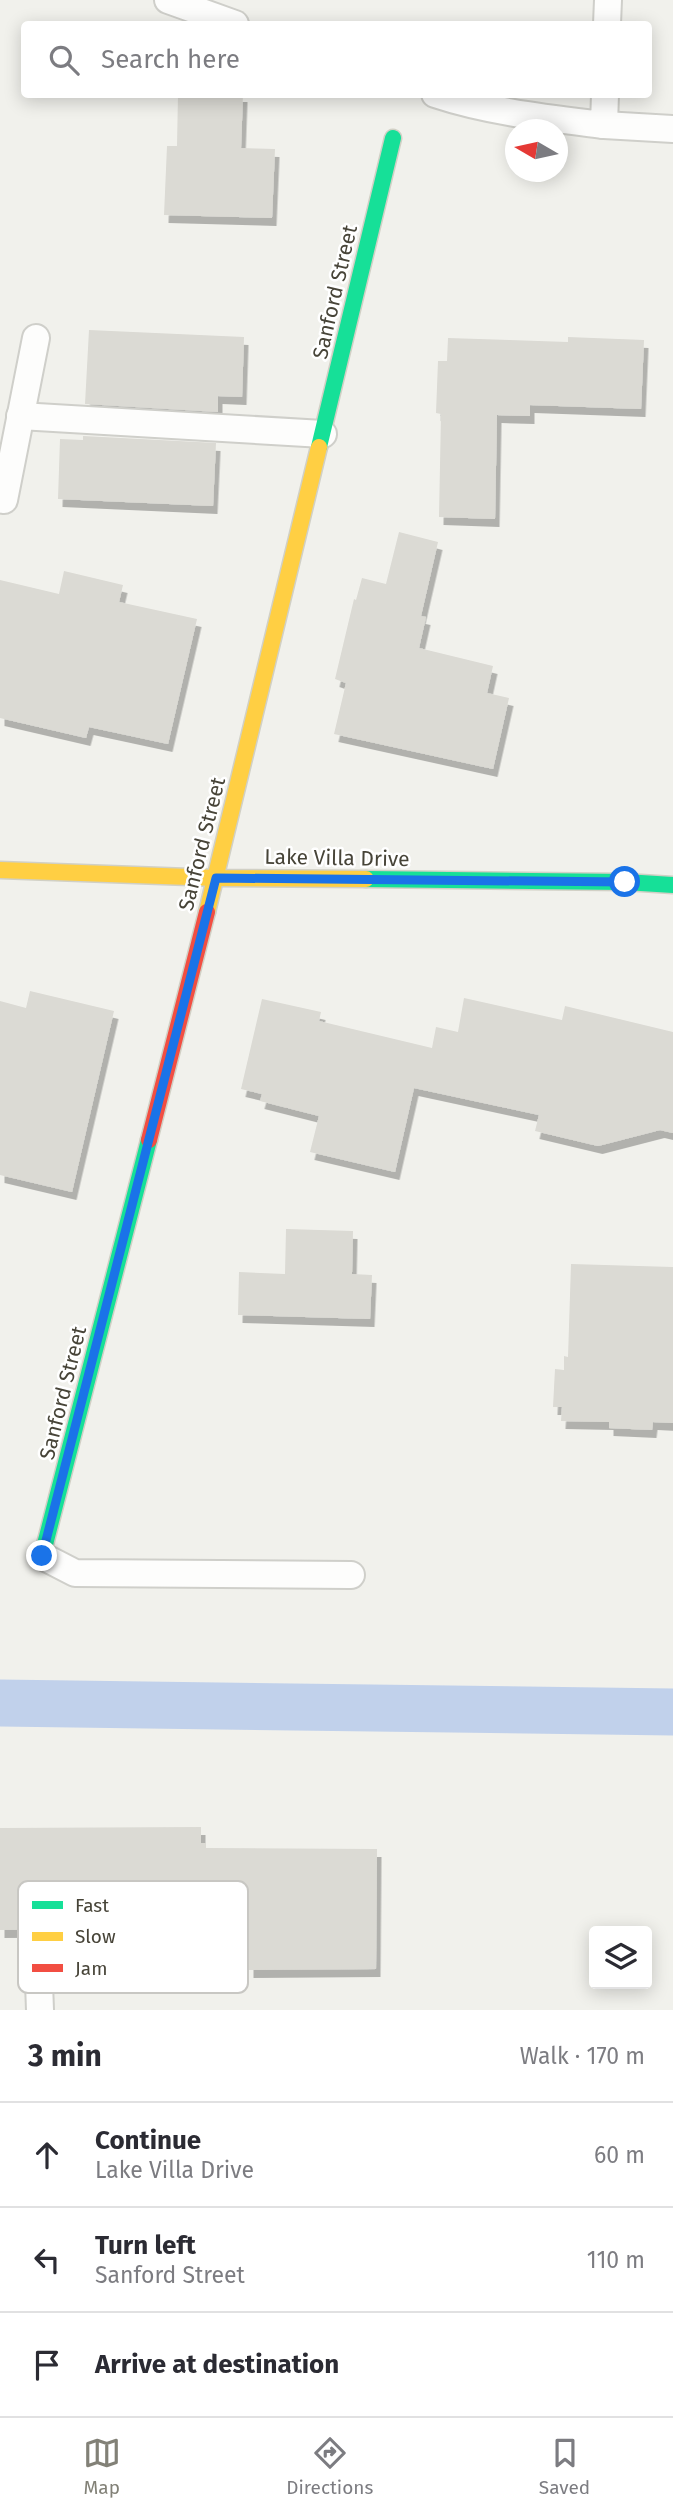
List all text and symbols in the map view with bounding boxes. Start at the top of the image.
search box [21,21,652,98]
icon: search [45,41,83,79]
text: Search here [101,44,240,75]
north arrow [505,119,568,182]
street label: Sanford Street [307,222,363,362]
street label: Sanford Street [173,774,231,914]
street label: Lake Villa Drive [264,844,410,872]
route start [609,866,640,897]
street label: Sanford Street [34,1323,92,1463]
route end [26,1540,57,1571]
legend [18,1881,248,1993]
text: Fast [75,1894,109,1917]
text: Slow [75,1925,116,1948]
map controls [589,1926,652,1989]
button: layers [589,1926,652,1989]
text: Jam [75,1957,107,1980]
text: 3 min [28,2038,102,2074]
text: Walk · 170 m [520,2042,645,2070]
text: Continue [95,2125,201,2156]
icon: ahead [28,2136,66,2174]
text: 60 m [594,2141,645,2169]
text: Lake Villa Drive [95,2156,254,2184]
text: Turn left [95,2230,196,2261]
icon: left [28,2241,66,2279]
text: 110 m [587,2246,645,2274]
text: Sanford Street [95,2261,245,2289]
icon: arrive [28,2346,66,2384]
text: Arrive at destination [95,2349,339,2380]
tab: Map [83,2434,121,2499]
tab: Directions [286,2434,373,2499]
tab: Saved [539,2434,590,2499]

